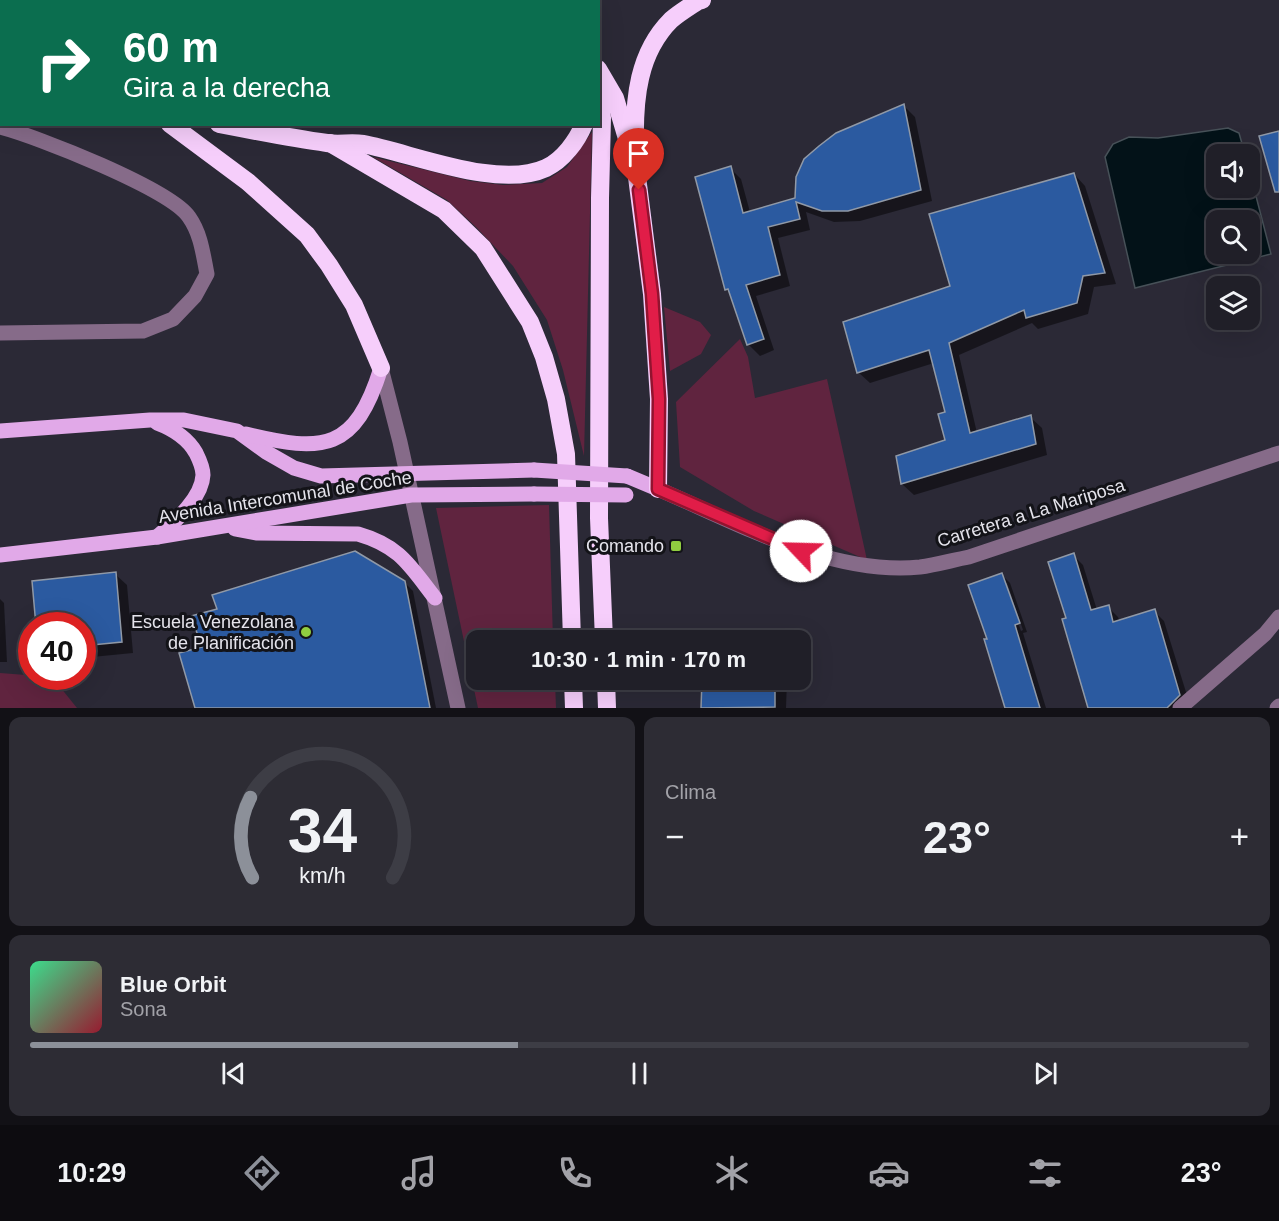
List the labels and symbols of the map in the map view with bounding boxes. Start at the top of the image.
pin [613,128,664,190]
street label: Avenida Intercomunal de Coche [157,467,413,527]
street label: Carretera a La Mariposa [935,475,1128,551]
position arrow [769,519,833,583]
place label: Comando [586,536,664,556]
marker: Comando [669,539,683,553]
speed limit sign: 40 [18,612,96,690]
place label: Escuela Venezolana de Planificación [131,612,295,653]
marker: Escuela Venezolana de Planificación [299,625,313,639]

